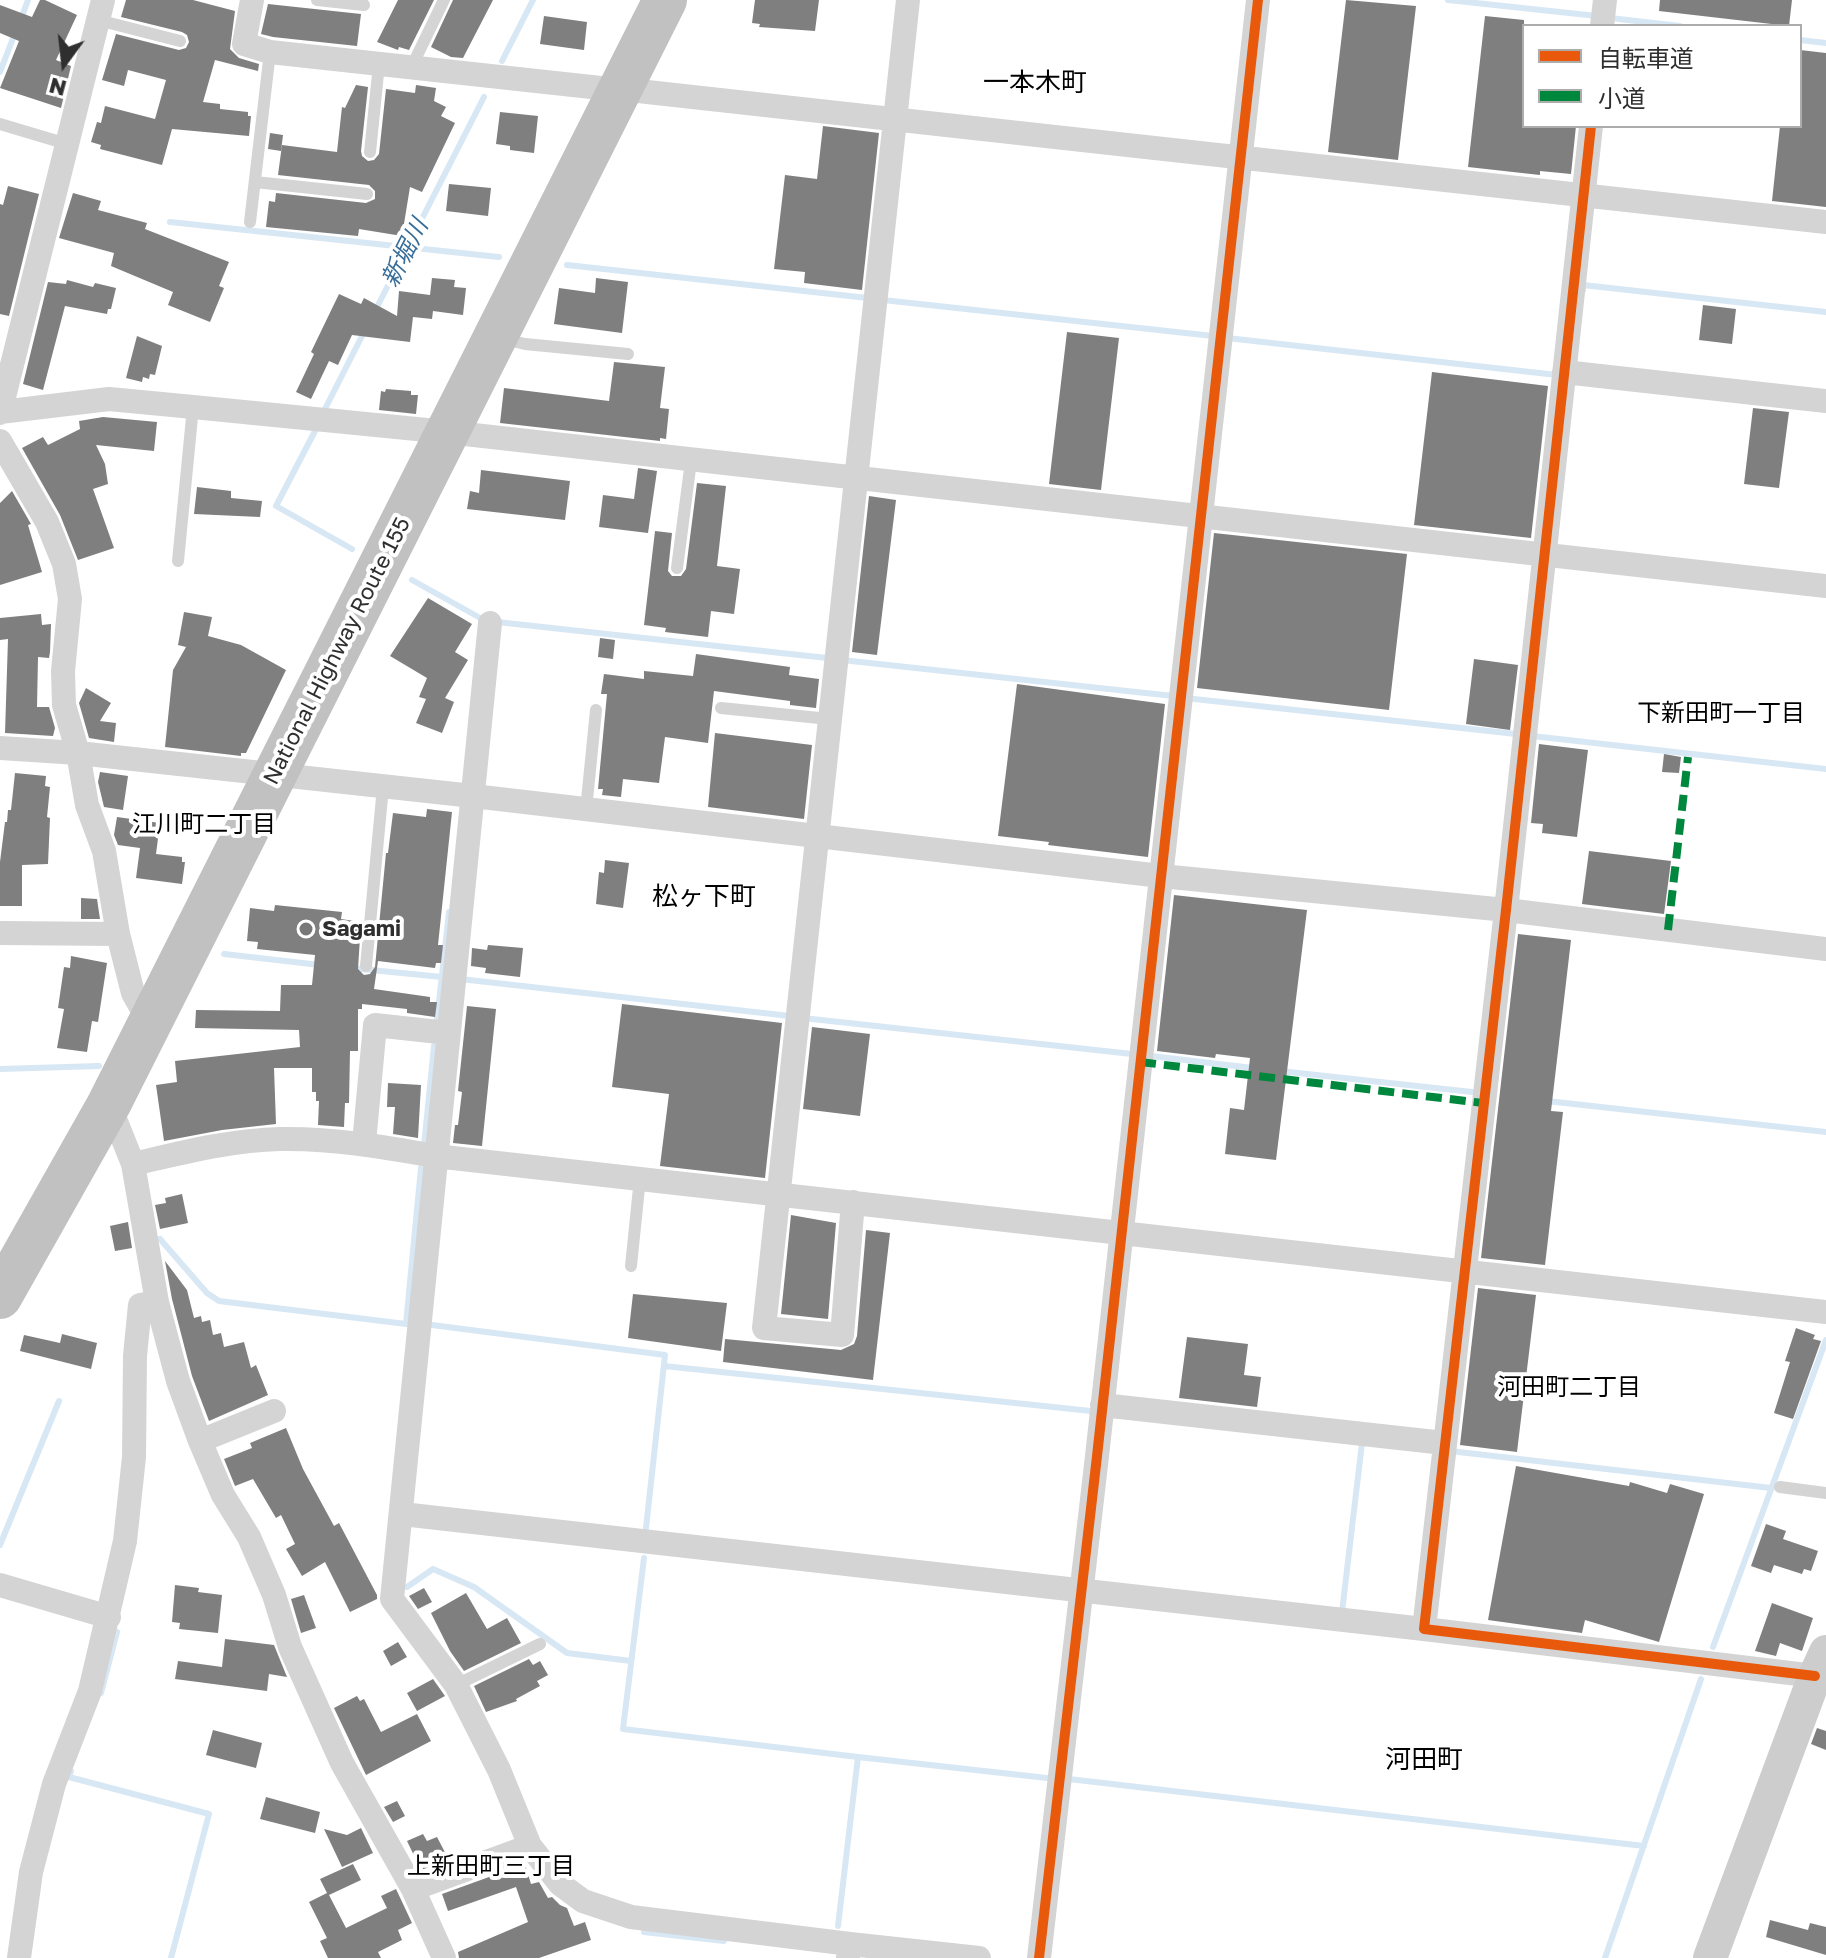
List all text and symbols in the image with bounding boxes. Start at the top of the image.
north arrow [24,24,104,104]
legend [1522,24,1802,128]
text: 自転車道 [1598,43,1694,72]
district label: 一本木町 [983,67,1087,99]
text: N [46,72,69,103]
text: 小道 [1598,83,1646,112]
water label: 新堀川 [376,214,434,292]
street label: National Highway Route 155 [258,513,416,789]
district label: 下新田町一丁目 [1637,699,1805,727]
district label: 江川町二丁目 [132,810,276,838]
district label: 松ヶ下町 [652,881,756,913]
place label: Sagami [322,916,401,942]
marker: Sagami [297,920,315,938]
district label: 河田町二丁目 [1497,1373,1641,1401]
district label: 河田町 [1385,1744,1463,1776]
district label: 上新田町三丁目 [407,1852,575,1880]

